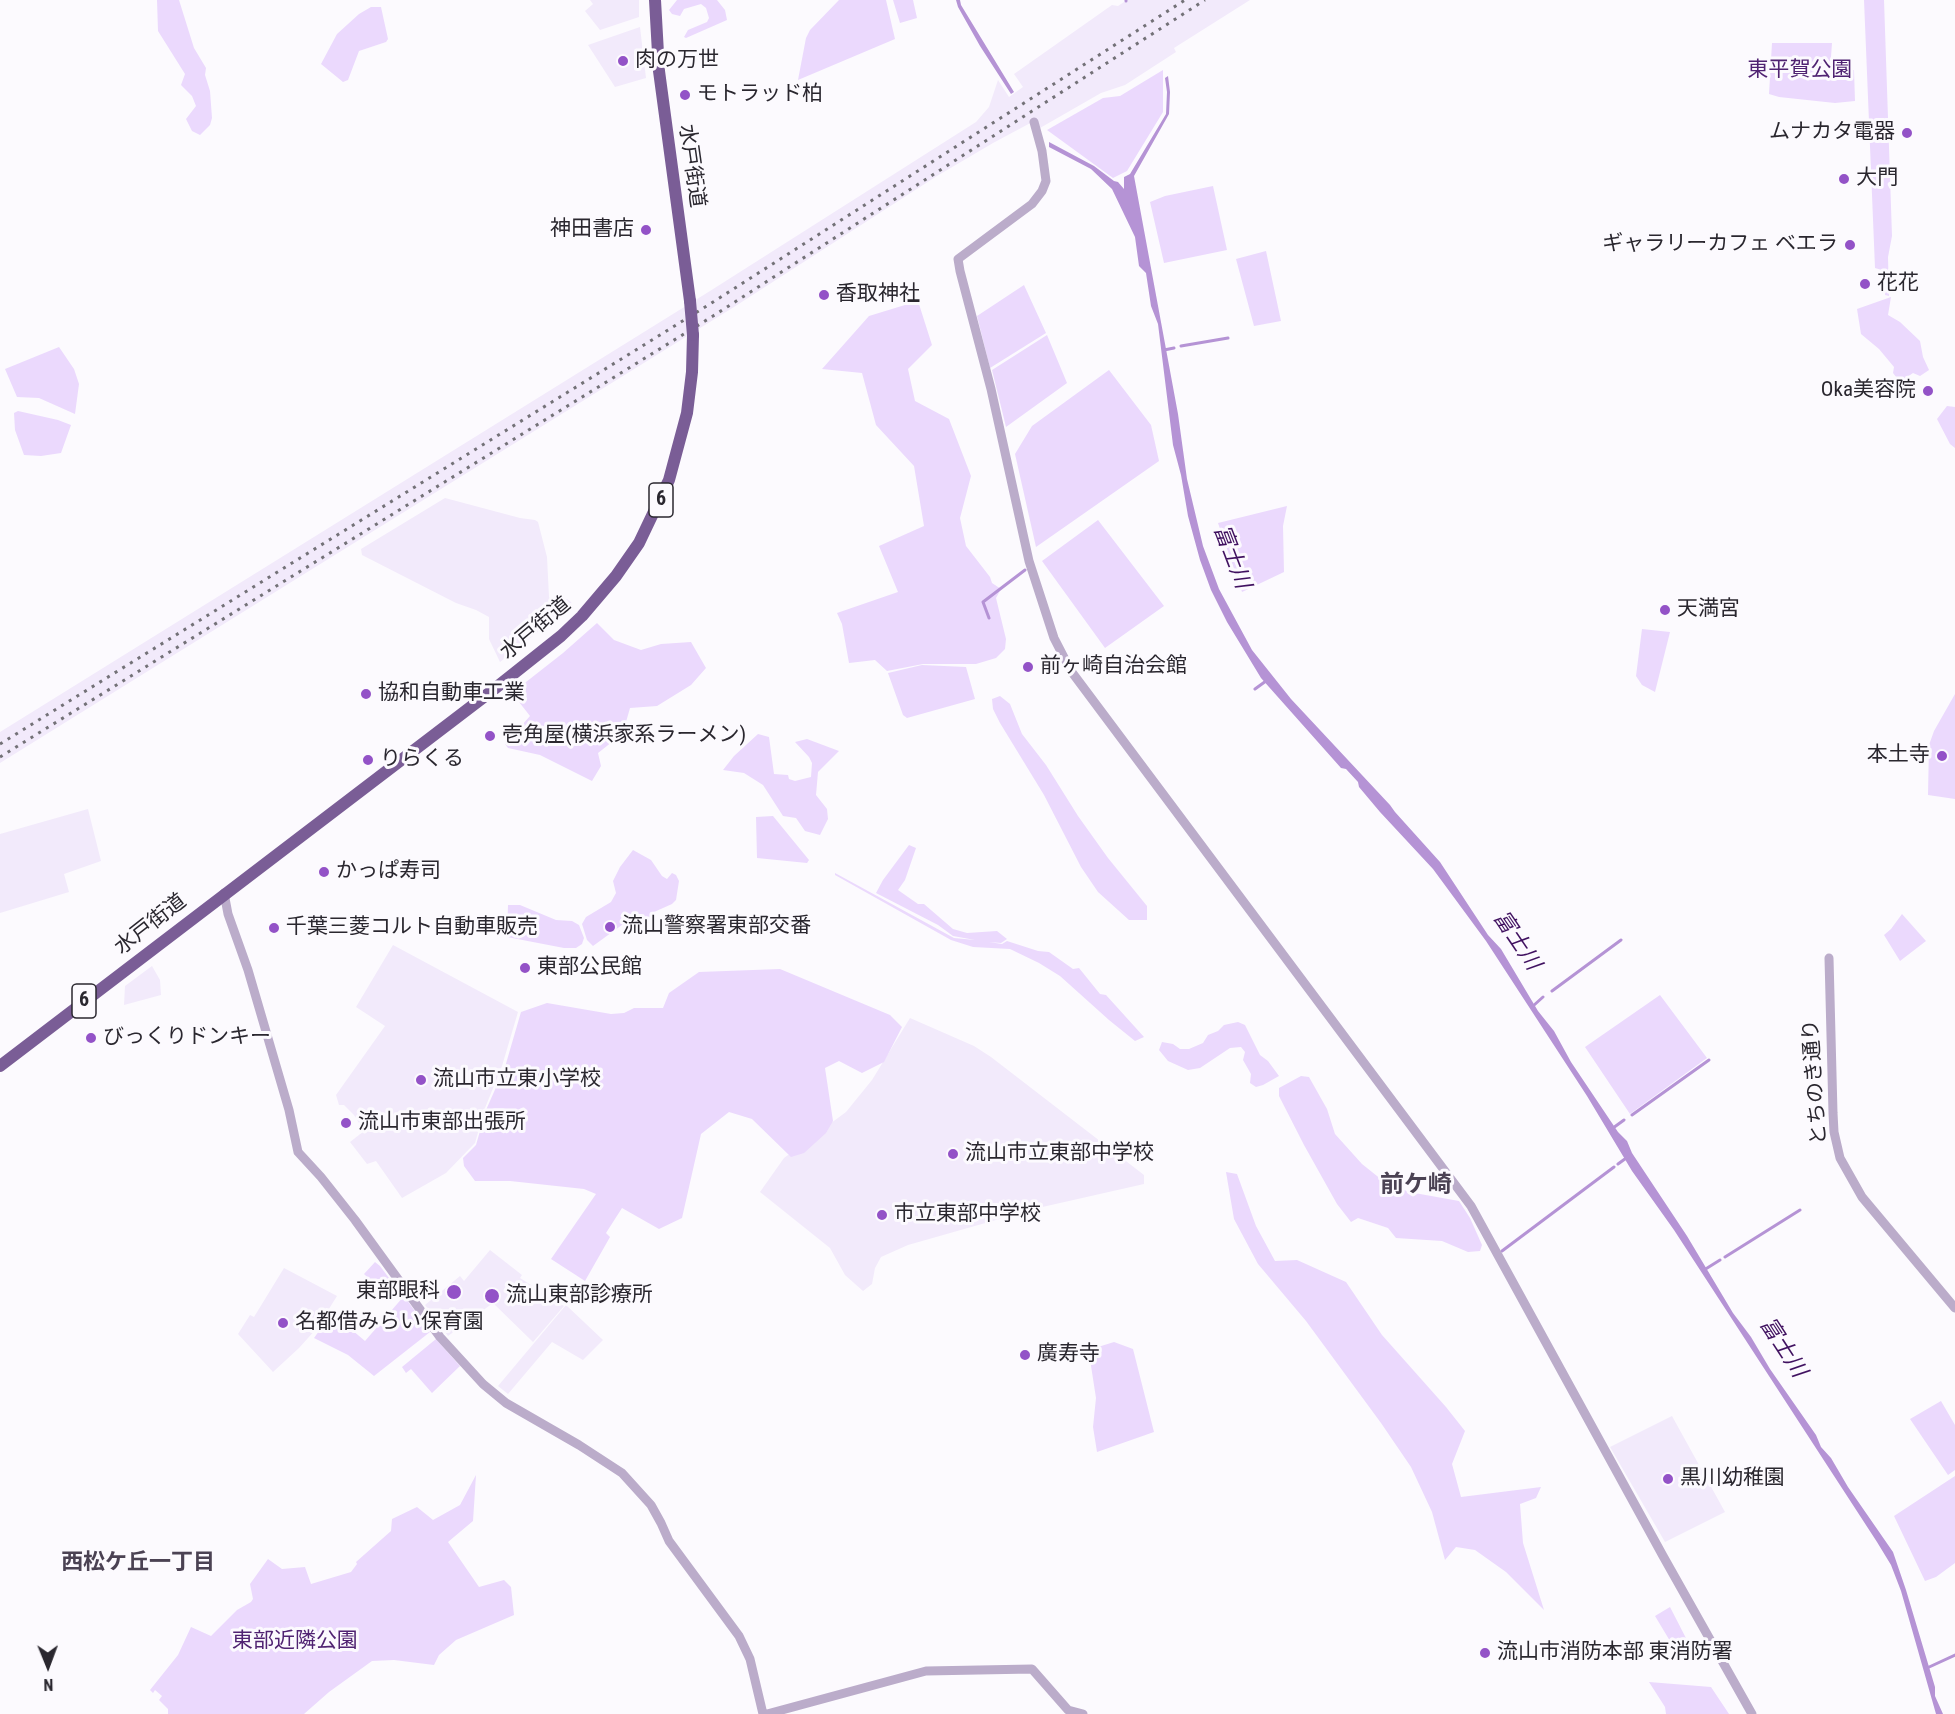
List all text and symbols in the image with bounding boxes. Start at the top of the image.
place label: 肉の万世 [635,48,719,74]
marker: 肉の万世 [616,54,630,68]
park label: 東平賀公園 [1748,58,1852,84]
place label: モトラッド柏 [697,82,823,108]
marker: モトラッド柏 [678,88,692,102]
place label: ムナカタ電器 [1769,120,1895,146]
street label: 水戸街道 [673,123,709,209]
marker: ムナカタ電器 [1900,126,1914,140]
place label: 大門 [1856,166,1898,192]
marker: 大門 [1837,172,1851,186]
place label: 神田書店 [550,217,634,243]
marker: 神田書店 [639,223,653,237]
place label: ギャラリーカフェ ベエラ [1602,232,1838,258]
marker: ギャラリーカフェ ベエラ [1843,238,1857,252]
place label: 花花 [1877,271,1919,297]
marker: 花花 [1858,277,1872,291]
place label: 香取神社 [836,282,920,308]
marker: 香取神社 [817,288,831,302]
place label: Oka美容院 [1821,378,1916,404]
marker: Oka美容院 [1921,384,1935,398]
road number: 6 [649,483,673,517]
water label: 富士川 [1207,521,1255,593]
street label: 水戸街道 [496,592,576,666]
place label: 天満宮 [1677,597,1740,623]
marker: 天満宮 [1658,603,1672,617]
place label: 前ヶ崎自治会館 [1040,654,1187,680]
marker: 前ヶ崎自治会館 [1021,660,1035,674]
place label: 協和自動車工業 [378,681,525,707]
marker: 協和自動車工業 [359,687,373,701]
place label: 壱角屋(横浜家系ラーメン) [502,723,746,749]
marker: 壱角屋(横浜家系ラーメン) [483,729,497,743]
place label: 本土寺 [1867,743,1930,769]
place label: りらくる [380,747,464,773]
marker: 本土寺 [1935,749,1949,763]
marker: りらくる [361,753,375,767]
place label: かっぱ寿司 [336,859,441,885]
marker: かっぱ寿司 [317,865,331,879]
street label: 水戸街道 [110,889,192,961]
water label: 富士川 [1487,906,1545,976]
place label: 流山警察署東部交番 [622,914,811,940]
place label: 千葉三菱コルト自動車販売 [286,915,538,941]
marker: 流山警察署東部交番 [603,920,617,934]
marker: 千葉三菱コルト自動車販売 [267,921,281,935]
place label: 東部公民館 [537,955,642,981]
marker: 東部公民館 [518,961,532,975]
road number: 6 [72,984,96,1018]
street label: とちのき通り [1799,1018,1833,1146]
place label: びっくりドンキー [103,1025,271,1051]
marker: びっくりドンキー [84,1031,98,1045]
place label: 流山市立東小学校 [433,1067,601,1093]
marker: 流山市立東小学校 [414,1073,428,1087]
place label: 流山市東部出張所 [358,1110,526,1136]
marker: 流山市東部出張所 [339,1116,353,1130]
place label: 流山市立東部中学校 [965,1141,1154,1167]
marker: 流山市立東部中学校 [946,1147,960,1161]
district label: 前ケ崎 [1380,1172,1452,1200]
place label: 市立東部中学校 [894,1202,1041,1228]
marker: 市立東部中学校 [875,1208,889,1222]
place label: 東部眼科 [356,1279,440,1305]
marker: 東部眼科 [445,1283,463,1301]
place label: 流山東部診療所 [506,1283,653,1309]
marker: 流山東部診療所 [483,1287,501,1305]
place label: 名都借みらい保育園 [295,1310,484,1336]
water label: 富士川 [1753,1313,1811,1383]
marker: 名都借みらい保育園 [276,1316,290,1330]
place label: 廣寿寺 [1037,1342,1100,1368]
marker: 廣寿寺 [1018,1348,1032,1362]
place label: 黒川幼稚園 [1680,1466,1785,1492]
marker: 黒川幼稚園 [1661,1472,1675,1486]
district label: 西松ケ丘一丁目 [61,1550,215,1576]
park label: 東部近隣公園 [232,1629,358,1655]
north arrow [18,1636,78,1696]
place label: 流山市消防本部 東消防署 [1497,1640,1733,1666]
marker: 流山市消防本部 東消防署 [1478,1646,1492,1660]
text: N [43,1675,53,1694]

